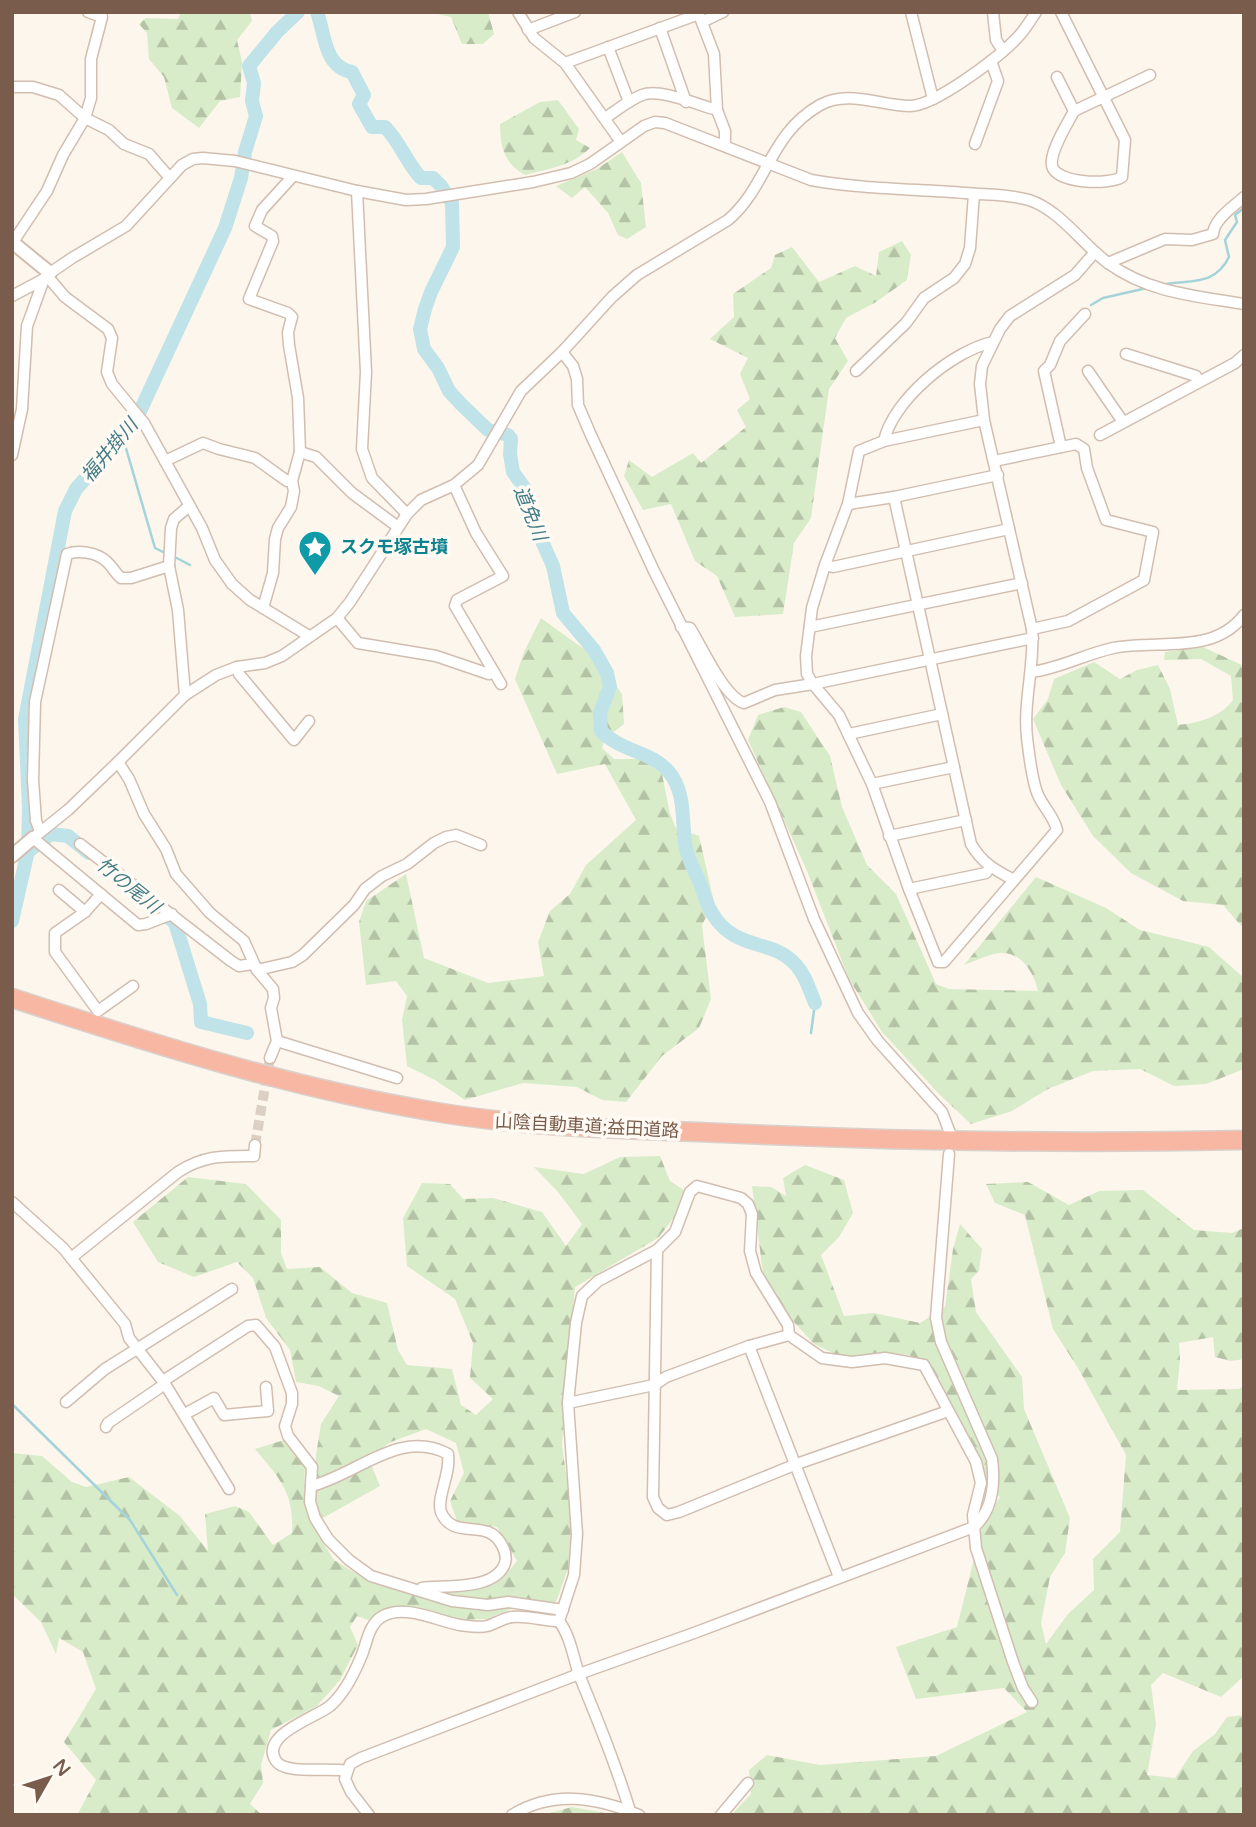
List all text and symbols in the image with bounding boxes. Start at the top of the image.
water label: 福井掛川 [77,413,144,487]
water label: 道免川 [509,483,552,546]
place icon: スクモ塚古墳 [296,528,334,577]
place label: スクモ塚古墳 [340,536,448,558]
water label: 竹の尾川 [92,853,166,919]
street label: 山陰自動車道;益田道路 [494,1110,680,1142]
north arrow [14,1743,84,1813]
text: N [48,1755,75,1781]

